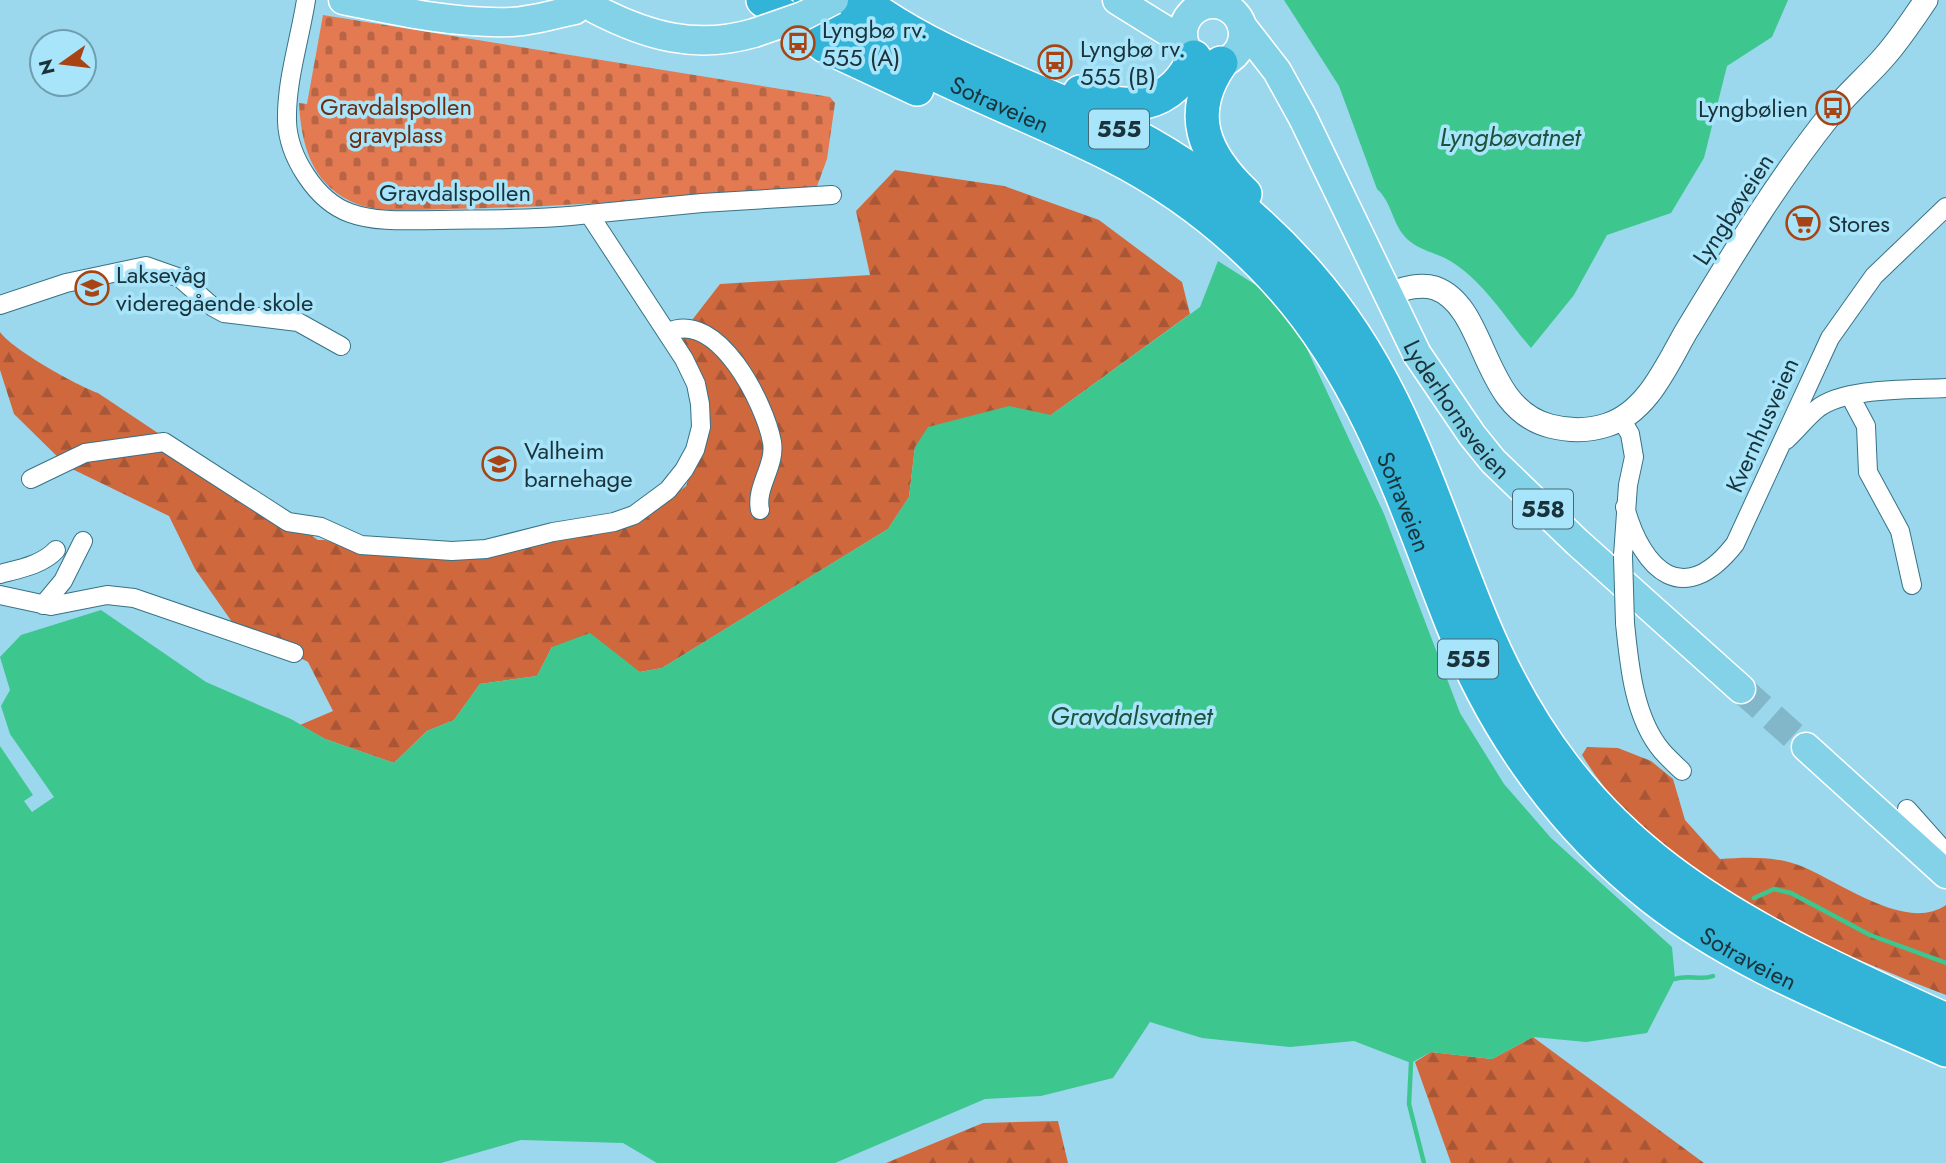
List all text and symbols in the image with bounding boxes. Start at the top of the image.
place label: Lyngbø rv. 555 (A) [822,12,928,75]
bus stop icon: Lyngbø rv. 555 (A) [779,24,817,62]
north arrow [28,28,98,98]
place label: Lyngbø rv. 555 (B) [1080,31,1186,94]
bus stop icon: Lyngbø rv. 555 (B) [1036,43,1074,81]
text: N [32,56,62,78]
street label: Sotraveien [944,67,1055,141]
park label: Gravdalspollen gravplass [320,89,472,152]
bus stop icon: Lyngbølien [1814,89,1852,127]
place label: Lyngbølien [1698,91,1808,126]
road number: 555 [1089,110,1149,148]
water label: Lyngbøvatnet [1440,118,1582,156]
street label: Lyngbøveien [1684,146,1782,272]
street label: Gravdalspollen [379,175,531,210]
supermarket icon: Stores [1784,204,1822,242]
place label: Stores [1828,206,1890,241]
place label: Laksevåg videregående skole [116,257,313,320]
school or university icon: Laksevåg videregående skole [73,269,111,307]
street label: Lyderhornsveien [1395,334,1519,487]
street label: Kvernhusveien [1717,352,1807,498]
place label: Valheim barnehage [524,433,633,496]
school or university icon: Valheim barnehage [480,445,518,483]
street label: Sotraveien [1368,446,1440,557]
road number: 558 [1513,489,1573,528]
road number: 555 [1438,639,1498,678]
water label: Gravdalsvatnet [1050,697,1214,735]
street label: Sotraveien [1693,918,1803,998]

